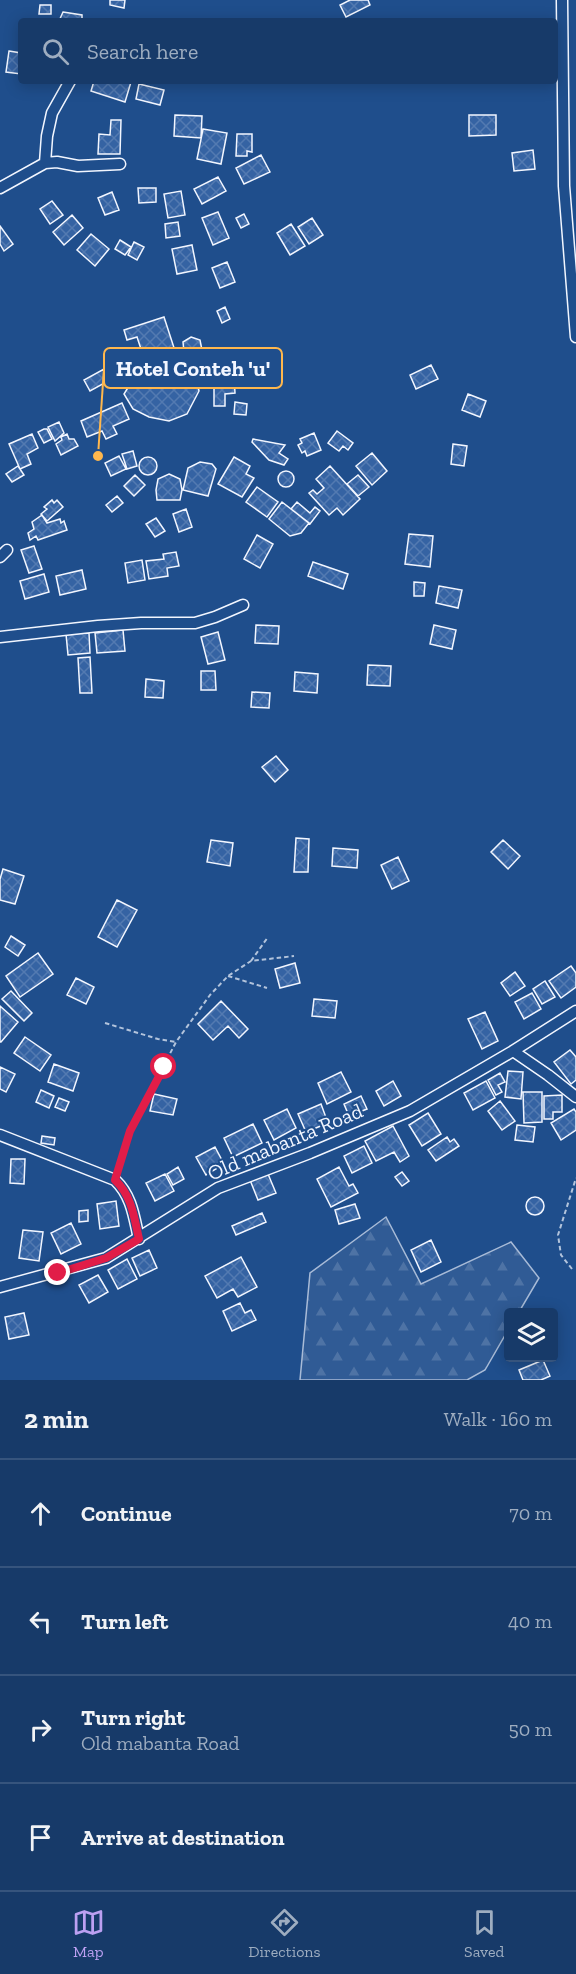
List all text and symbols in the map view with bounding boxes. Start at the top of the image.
search box [18,18,558,84]
icon: search [39,35,72,68]
text: Search here [87,38,198,65]
callout: Hotel Conteh 'u' [104,348,282,388]
text: Hotel Conteh 'u' [116,355,270,382]
route start [150,1053,176,1079]
street label: Old mabanta Road [203,1097,367,1186]
route end [44,1259,70,1285]
map controls [504,1308,558,1362]
button: layers [504,1308,558,1362]
text: 2 min [24,1403,89,1435]
text: Walk · 160 m [444,1407,552,1431]
icon: ahead [24,1497,57,1530]
text: Continue [81,1500,172,1527]
text: 70 m [509,1501,552,1525]
icon: left [24,1605,57,1638]
text: Turn left [81,1608,168,1635]
text: 40 m [508,1609,552,1633]
text: Turn right [81,1704,185,1731]
icon: right [24,1713,57,1746]
text: 50 m [508,1717,552,1741]
text: Old mabanta Road [81,1731,240,1755]
icon: arrive [24,1821,57,1854]
text: Arrive at destination [81,1824,284,1851]
tab: Map [72,1906,105,1961]
tab: Directions [248,1906,321,1961]
tab: Saved [464,1906,504,1961]

